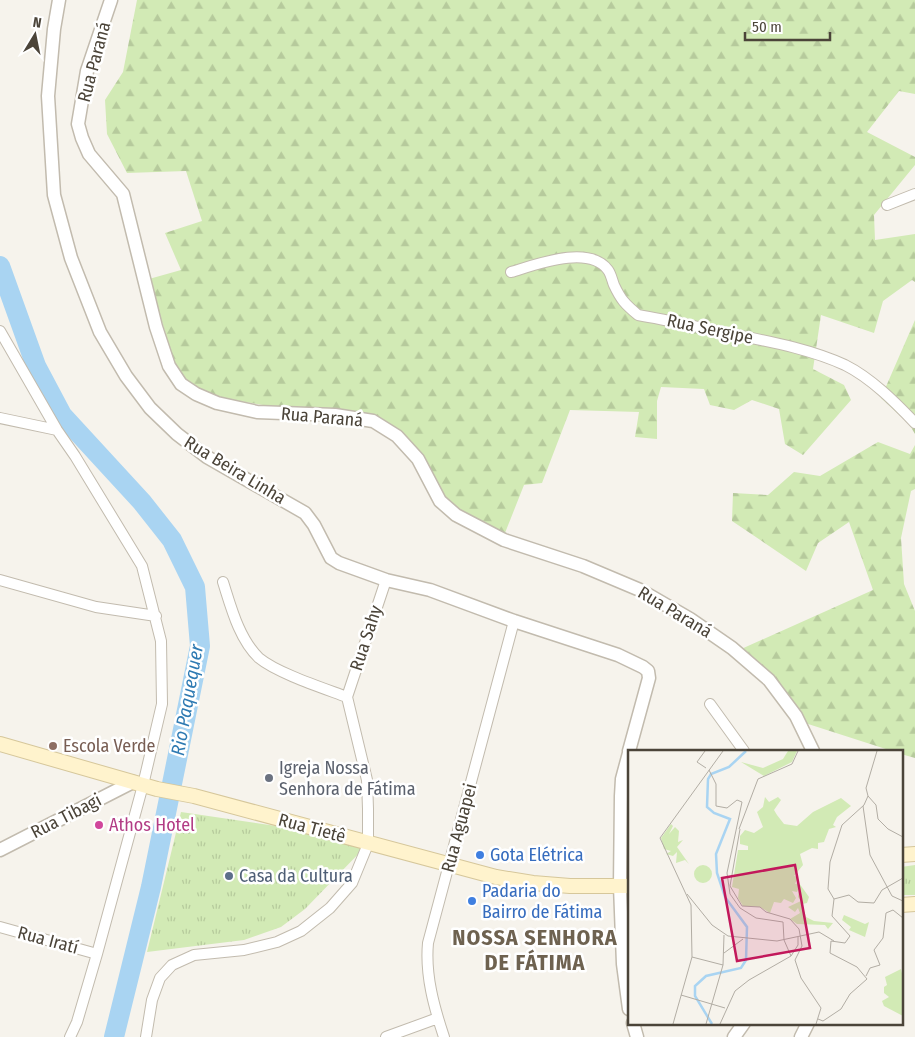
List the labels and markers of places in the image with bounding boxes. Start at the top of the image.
place label: Escola Verde [63,735,156,757]
marker: Escola Verde [47,740,59,752]
place label: Igreja Nossa Senhora de Fátima [279,757,416,800]
marker: Igreja Nossa Senhora de Fátima [263,772,275,784]
place label: Athos Hotel [109,814,195,836]
marker: Athos Hotel [93,819,105,831]
place label: Gota Elétrica [490,844,584,866]
marker: Gota Elétrica [474,849,486,861]
place label: Casa da Cultura [239,865,353,887]
marker: Casa da Cultura [223,870,235,882]
place label: Padaria do Bairro de Fátima [482,880,603,923]
marker: Padaria do Bairro de Fátima [466,895,478,907]

